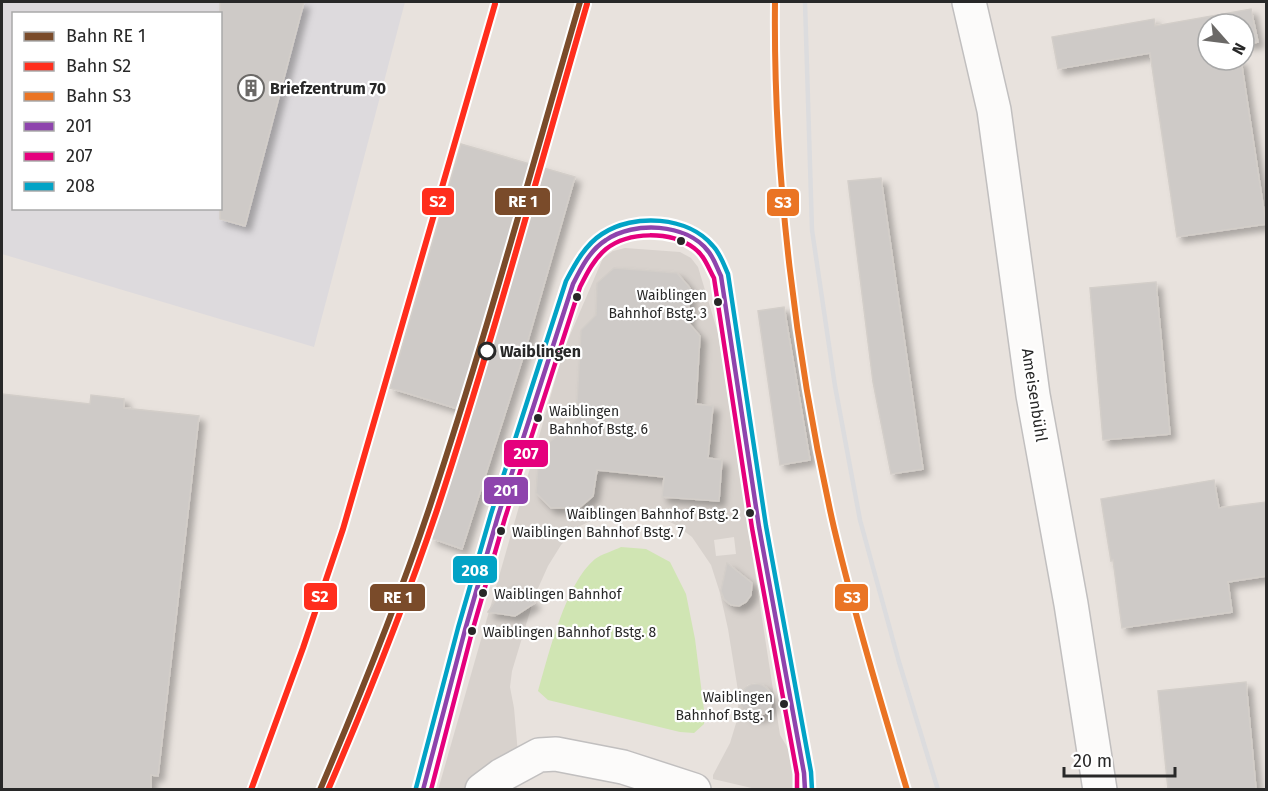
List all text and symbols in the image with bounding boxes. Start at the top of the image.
legend [12,12,222,210]
north arrow [1196,12,1256,72]
text: Bahn RE 1 [66,25,146,47]
text: N [1228,40,1250,58]
text: Bahn S2 [66,55,131,77]
building icon: Briefzentrum 70 [236,73,266,103]
place label: Briefzentrum 70 [270,79,386,98]
text: Bahn S3 [66,85,131,107]
text: 201 [66,115,92,137]
text: 207 [66,145,93,167]
text: 208 [66,175,95,197]
line badge: S2 [421,187,455,216]
line badge: RE 1 [494,187,551,216]
line badge: S3 [766,188,800,217]
text: S2 [429,192,447,211]
text: RE 1 [508,192,538,211]
text: S3 [774,193,792,212]
unlabelled marker [675,235,687,247]
place label: Waiblingen Bahnhof Bstg. 3 [608,287,707,322]
unlabelled marker [571,291,583,303]
marker: Waiblingen Bahnhof Bstg. 3 [712,296,724,308]
marker: Waiblingen [478,342,496,360]
place label: Waiblingen [500,342,581,361]
street label: Ameisenbühl [1018,347,1051,444]
place label: Waiblingen Bahnhof Bstg. 6 [549,403,648,438]
marker: Waiblingen Bahnhof Bstg. 6 [532,412,544,424]
line badge: 207 [503,439,549,468]
text: 207 [514,444,539,463]
line badge: 201 [483,476,529,505]
text: 201 [494,481,518,500]
place label: Waiblingen Bahnhof Bstg. 2 [567,506,739,523]
marker: Waiblingen Bahnhof Bstg. 2 [744,507,756,519]
place label: Waiblingen Bahnhof Bstg. 7 [512,524,684,541]
marker: Waiblingen Bahnhof Bstg. 7 [495,525,507,537]
line badge: 208 [452,555,498,584]
text: 208 [462,561,488,580]
line badge: S2 [303,582,338,611]
line badge: RE 1 [369,583,426,612]
line badge: S3 [834,583,869,612]
place label: Waiblingen Bahnhof [494,586,623,603]
text: S2 [311,587,329,606]
marker: Waiblingen Bahnhof [477,587,489,599]
text: RE 1 [383,588,413,607]
text: S3 [843,588,861,607]
place label: Waiblingen Bahnhof Bstg. 8 [483,624,656,641]
marker: Waiblingen Bahnhof Bstg. 8 [466,625,478,637]
place label: Waiblingen Bahnhof Bstg. 1 [675,689,773,724]
marker: Waiblingen Bahnhof Bstg. 1 [778,698,790,710]
scale bar [1064,740,1175,778]
text: 20 m [1073,750,1112,772]

